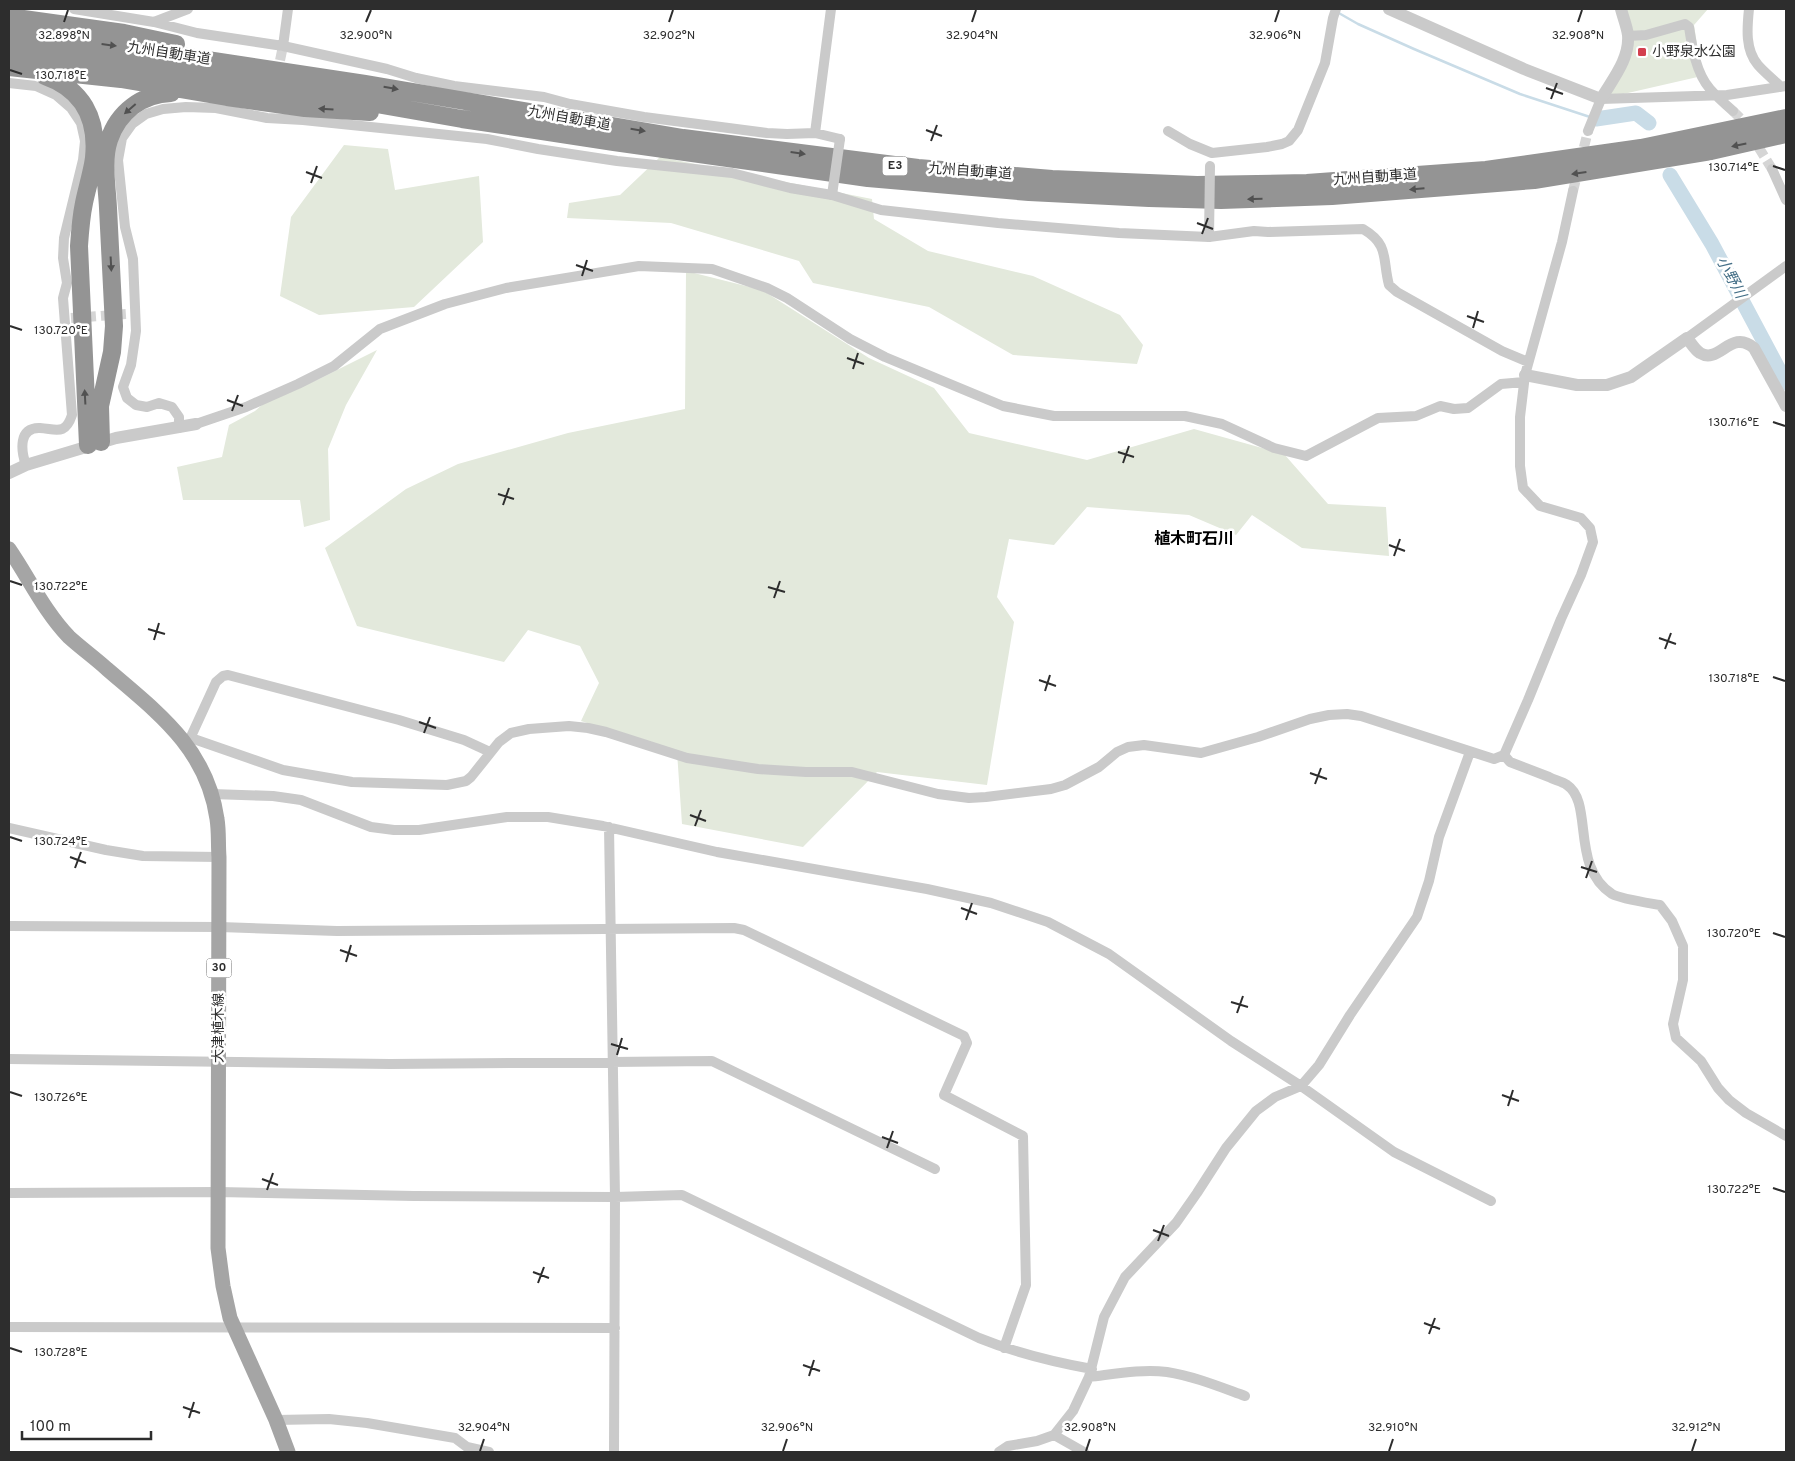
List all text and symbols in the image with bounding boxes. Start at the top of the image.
text: 32.898°N [38,28,90,44]
text: 32.900°N [340,28,392,44]
text: 32.902°N [643,28,695,44]
text: 32.904°N [946,28,998,44]
text: 32.906°N [1249,28,1301,44]
text: 32.908°N [1552,28,1604,44]
street label: 九州自動車道 [126,38,212,69]
one-way arrow [102,41,118,49]
place label: 小野泉水公園 [1652,43,1736,61]
marker: 小野泉水公園 [1636,46,1648,58]
text: 130.718°E [35,68,87,84]
one-way arrow [383,85,399,93]
street label: 九州自動車道 [526,102,612,135]
one-way arrow [124,103,136,115]
one-way arrow [318,105,334,113]
one-way arrow [630,127,646,135]
one-way arrow [1731,141,1746,149]
one-way arrow [791,150,807,158]
road number: E3 [882,157,908,176]
street label: 九州自動車道 [928,160,1013,183]
text: 130.714°E [1708,160,1760,176]
street label: 九州自動車道 [1332,166,1417,189]
one-way arrow [1570,170,1586,178]
one-way arrow [1409,186,1425,194]
one-way arrow [1247,195,1263,203]
water label: 小野川 [1711,254,1750,304]
one-way arrow [107,256,115,272]
text: 130.720°E [34,323,88,339]
one-way arrow [81,388,89,404]
text: 130.716°E [1709,415,1760,431]
district label: 植木町石川 [1154,529,1234,550]
text: 130.722°E [34,579,88,595]
text: 130.718°E [1708,671,1760,687]
text: 130.724°E [34,834,88,850]
text: 130.720°E [1707,926,1761,942]
road number: 30 [206,958,232,978]
street label: 大津植木線 [210,993,228,1063]
text: 130.726°E [34,1090,88,1106]
text: 130.722°E [1707,1182,1761,1198]
text: 130.728°E [34,1345,88,1361]
scale bar [22,1408,151,1440]
text: 100 m [30,1418,71,1437]
text: 32.904°N [458,1420,510,1436]
text: 32.906°N [761,1420,813,1436]
text: 32.908°N [1064,1420,1116,1436]
text: 32.910°N [1368,1420,1418,1436]
text: 32.912°N [1671,1420,1721,1436]

